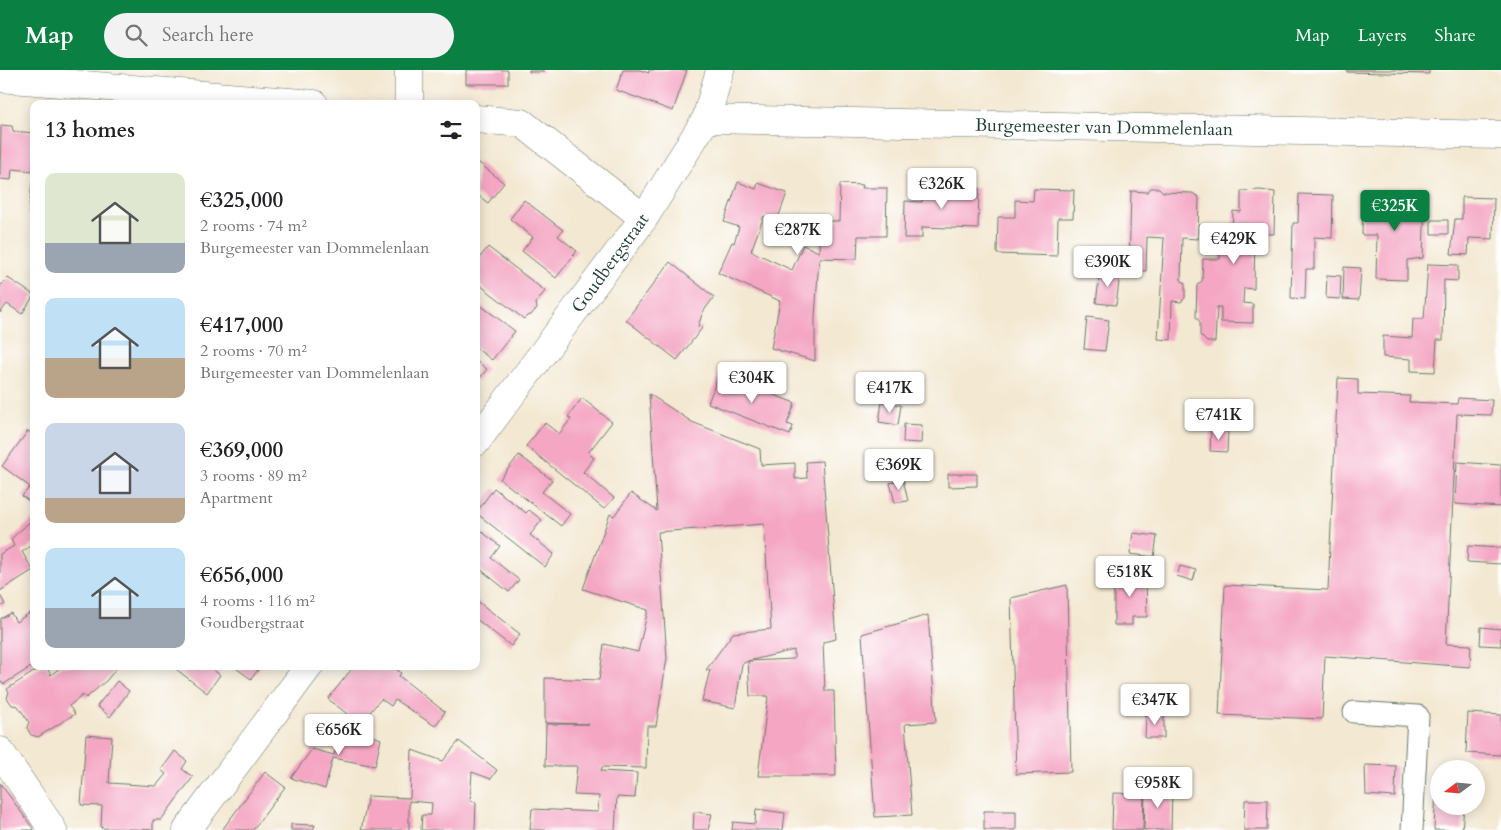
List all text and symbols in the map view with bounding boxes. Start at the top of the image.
search box [104,13,454,58]
text: Map [25,19,74,52]
icon: search [122,21,150,49]
text: Search here [162,22,254,48]
text: Map [1295,23,1330,48]
text: Layers [1358,23,1407,48]
text: Share [1435,23,1476,48]
street label: Burgemeester van Dommelenlaan [975,113,1234,142]
text: 13 homes [45,116,135,145]
icon: filters [437,116,465,144]
pin: €326K [907,168,977,210]
text: €326K [918,173,966,195]
text: €325,000 [200,186,283,215]
pin: €325K [1360,190,1430,232]
icon: home [85,193,145,253]
text: €325K [1371,195,1419,217]
street label: Goudbergstraat [566,208,655,318]
pin: €287K [763,214,833,256]
text: 2 rooms · 74 m² [200,215,307,237]
text: €287K [774,219,822,241]
pin: €429K [1199,222,1269,265]
text: €429K [1210,228,1258,250]
text: Burgemeester van Dommelenlaan [200,237,429,259]
pin: €390K [1073,246,1143,288]
text: €390K [1084,251,1132,273]
text: €417,000 [200,311,283,340]
icon: home [85,318,145,378]
text: 2 rooms · 70 m² [200,340,307,362]
text: Burgemeester van Dommelenlaan [200,362,429,384]
pin: €304K [717,362,787,404]
text: €304K [728,367,776,389]
pin: €417K [855,372,925,414]
text: €417K [866,377,914,399]
pin: €741K [1184,398,1254,441]
text: €741K [1195,404,1243,426]
text: €369,000 [200,436,283,465]
icon: home [85,443,145,503]
pin: €369K [864,448,934,491]
text: €369K [875,454,923,476]
text: 3 rooms · 89 m² [200,465,307,487]
text: Apartment [200,487,273,509]
pin: €518K [1095,556,1165,598]
text: €656,000 [200,561,283,590]
text: €518K [1106,561,1154,583]
icon: home [85,568,145,628]
text: 4 rooms · 116 m² [200,590,315,612]
text: Goudbergstraat [200,612,304,634]
pin: €347K [1120,684,1190,726]
text: €347K [1131,689,1179,711]
pin: €656K [304,714,374,756]
text: €656K [315,719,363,741]
north arrow [1430,760,1485,815]
map controls [1430,760,1485,815]
pin: €958K [1123,766,1193,809]
text: €958K [1134,772,1182,794]

